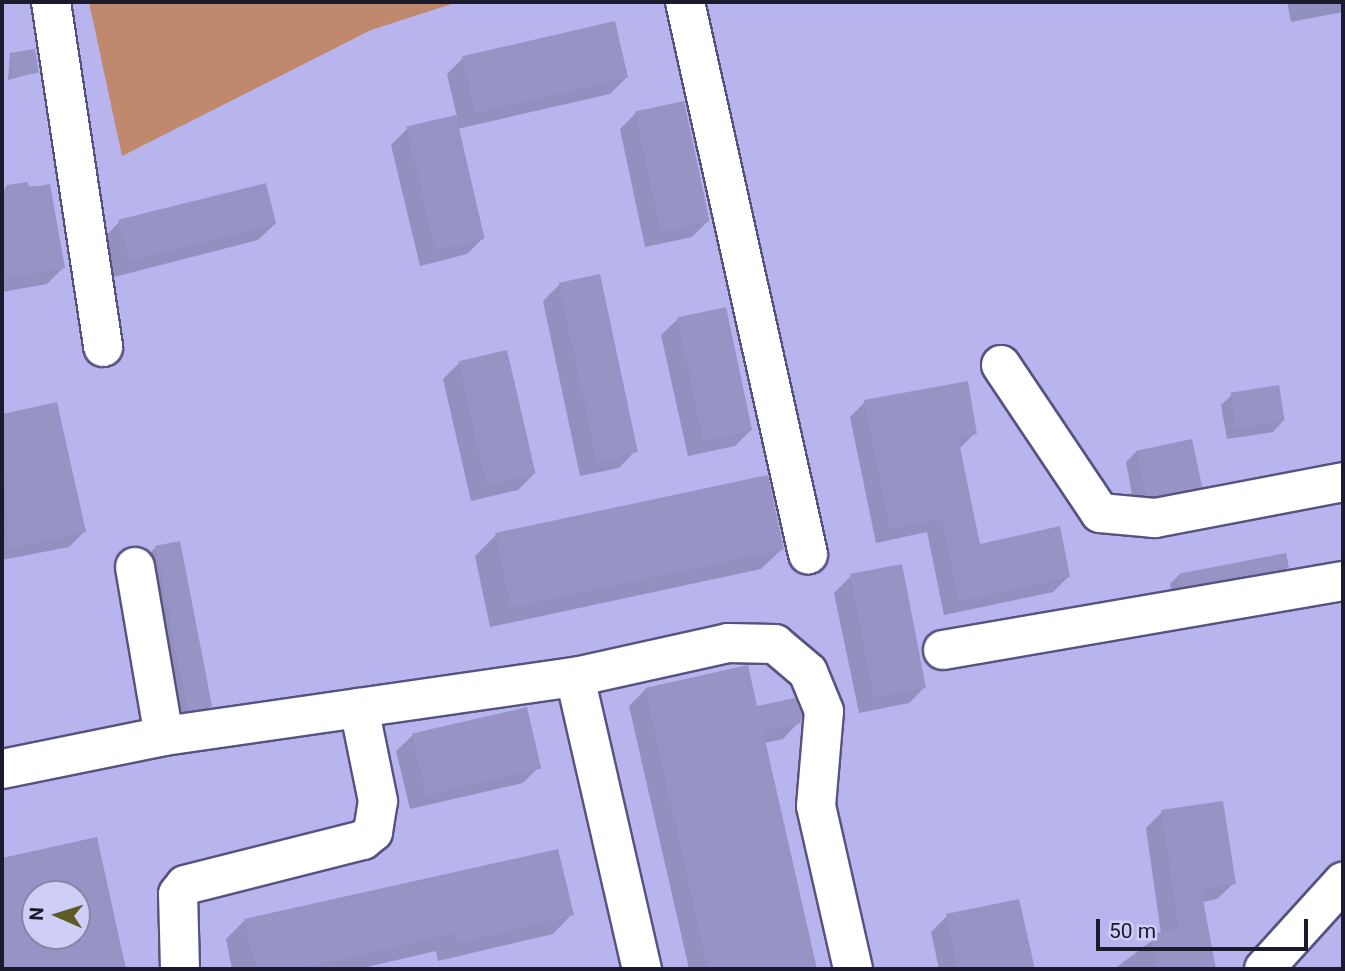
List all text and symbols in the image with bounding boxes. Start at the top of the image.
north arrow [21,880,91,950]
scale bar [1100,904,1312,948]
text: N [25,907,48,921]
text: 50 m [1109,919,1156,943]

